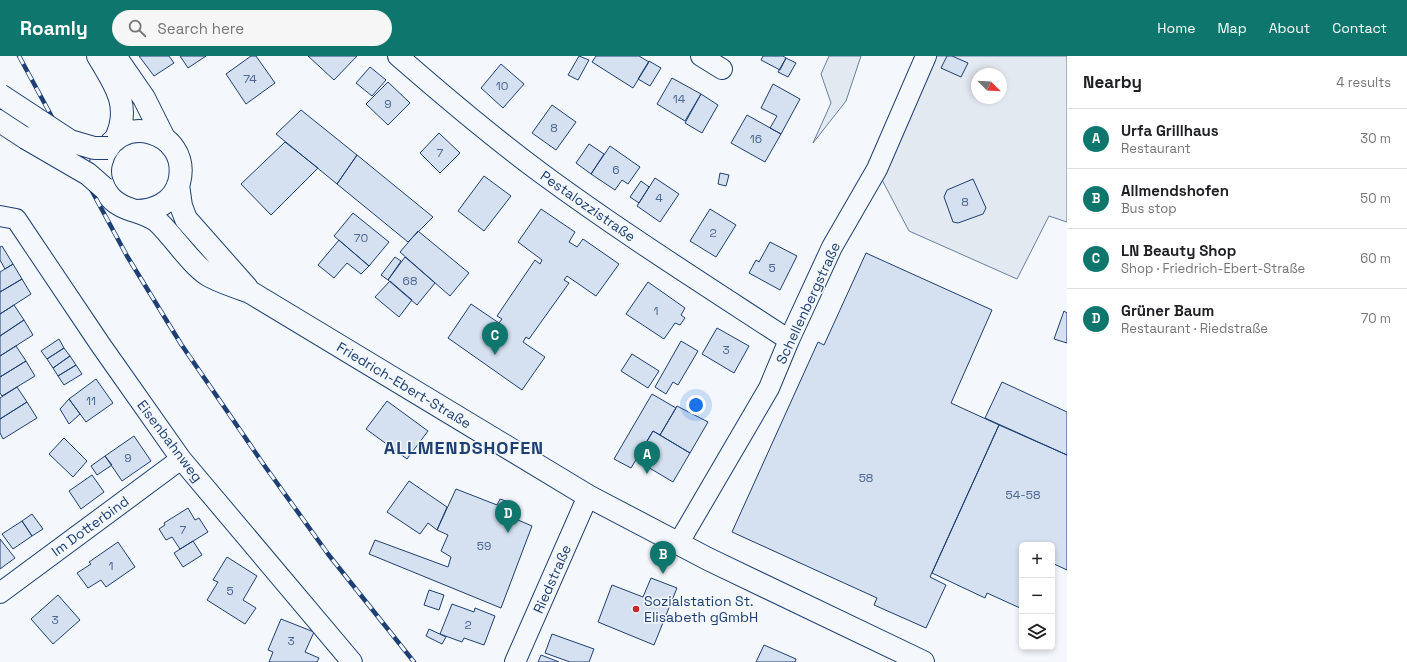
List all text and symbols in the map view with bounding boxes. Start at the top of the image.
search box [112,10,392,46]
text: Roamly [20,16,88,41]
icon: search [126,17,148,39]
text: Search here [158,19,244,38]
text: Home [1157,19,1195,37]
text: Map [1217,19,1247,37]
text: About [1269,19,1310,37]
text: Contact [1332,19,1387,37]
north arrow [971,68,1007,104]
house number: 74 [243,71,257,87]
text: Nearby [1083,71,1142,93]
text: 4 results [1336,74,1391,91]
house number: 10 [496,78,508,94]
house number: 14 [673,91,686,107]
house number: 9 [384,96,392,112]
house number: 8 [550,120,558,136]
text: Urfa Grillhaus [1121,121,1219,140]
text: A [1092,130,1100,147]
text: 30 m [1360,130,1391,147]
house number: 16 [750,131,762,147]
text: Restaurant [1121,140,1191,157]
house number: 7 [437,145,444,161]
house number: 6 [612,162,620,178]
street label: Pestalozzistraße [537,167,639,245]
text: Allmendshofen [1121,181,1229,200]
house number: 4 [655,190,663,206]
text: B [1092,190,1100,207]
text: 50 m [1360,190,1391,207]
house number: 8 [961,194,969,210]
text: Bus stop [1121,200,1177,217]
house number: 2 [709,225,717,241]
house number: 70 [354,230,368,246]
street label: Schellenbergstraße [772,239,844,367]
text: LN Beauty Shop [1121,241,1236,260]
text: C [1092,250,1100,267]
text: 60 m [1360,250,1391,267]
house number: 5 [768,260,776,276]
text: Shop · Friedrich-Ebert-Straße [1121,260,1305,277]
house number: 68 [403,273,417,289]
text: Grüner Baum [1121,301,1214,320]
house number: 1 [653,303,659,319]
text: D [1092,310,1100,327]
text: 70 m [1361,310,1391,327]
text: Restaurant · Riedstraße [1121,320,1268,337]
pin: C [482,322,508,355]
street label: Friedrich-Ebert-Straße [333,338,475,432]
house number: 3 [722,342,730,358]
house number: 11 [86,393,96,409]
your location [686,395,706,415]
street label: Eisenbahnweg [133,396,207,486]
district label: ALLMENDSHOFEN [384,436,544,459]
pin: A [634,441,660,474]
house number: 9 [124,450,132,466]
house number: 58 [859,470,873,486]
house number: 54-58 [1006,487,1040,503]
street label: Im Dotterbind [48,492,132,560]
pin: D [495,500,521,533]
house number: 7 [180,522,187,538]
house number: 59 [477,538,491,554]
pin: B [650,541,676,574]
street label: Riedstraße [529,542,575,616]
map controls [1019,542,1055,650]
button: + [1019,542,1055,578]
house number: 1 [108,558,114,574]
button: − [1019,578,1055,614]
house number: 5 [226,583,234,599]
place label: Sozialstation St. Elisabeth gGmbH [644,592,758,626]
marker: Sozialstation St. Elisabeth gGmbH [631,604,641,614]
house number: 3 [51,612,59,628]
button: layers [1019,614,1055,650]
house number: 2 [464,617,472,633]
house number: 3 [287,633,295,649]

